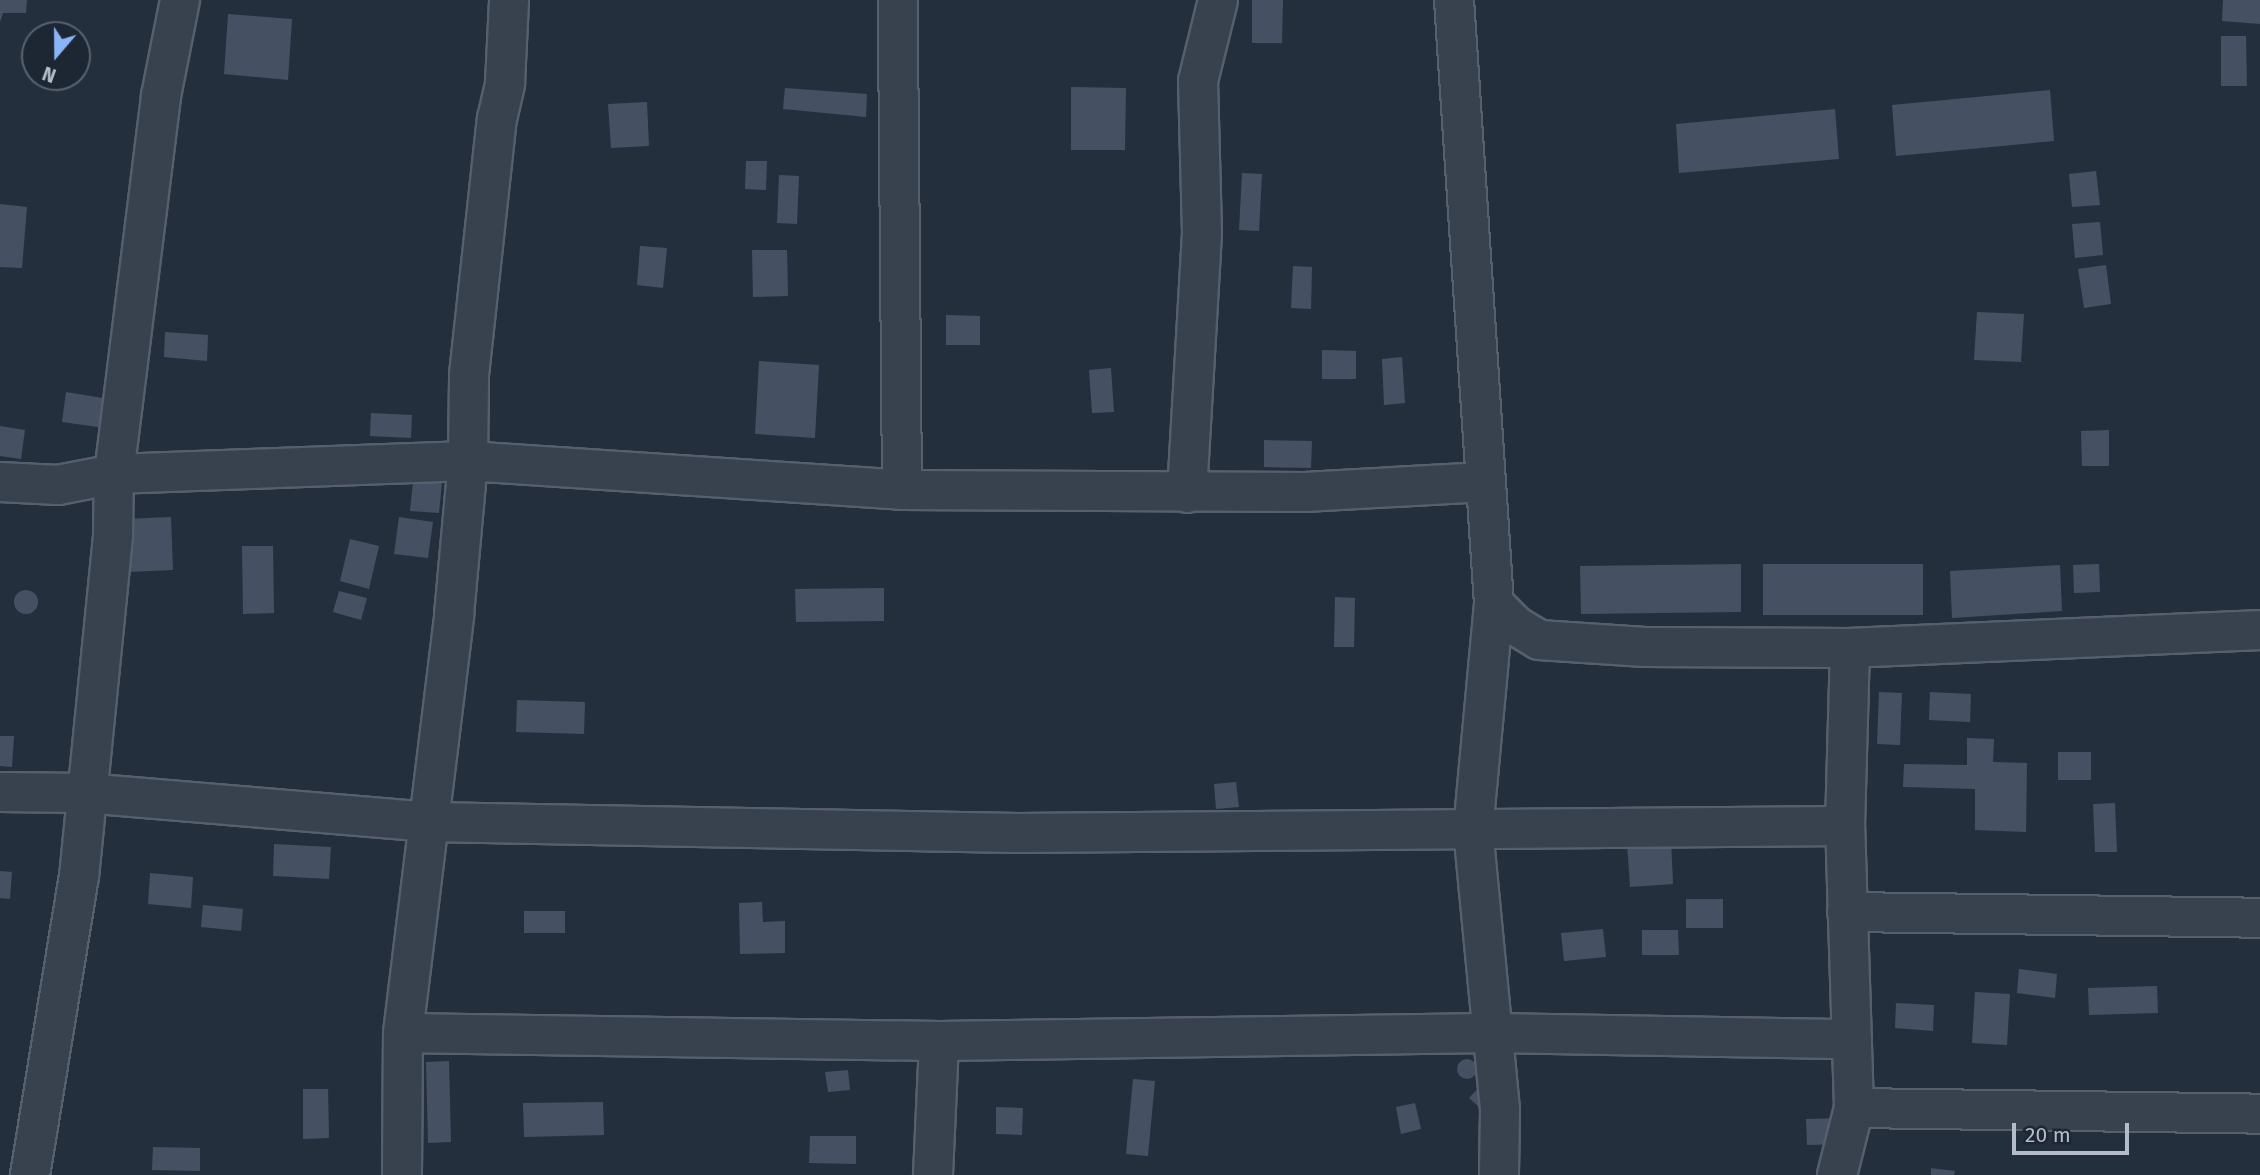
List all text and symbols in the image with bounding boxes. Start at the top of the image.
north arrow [21,21,91,91]
text: N [39,61,59,87]
scale bar [2015,1108,2132,1152]
text: 20 m [2025,1122,2071,1148]

